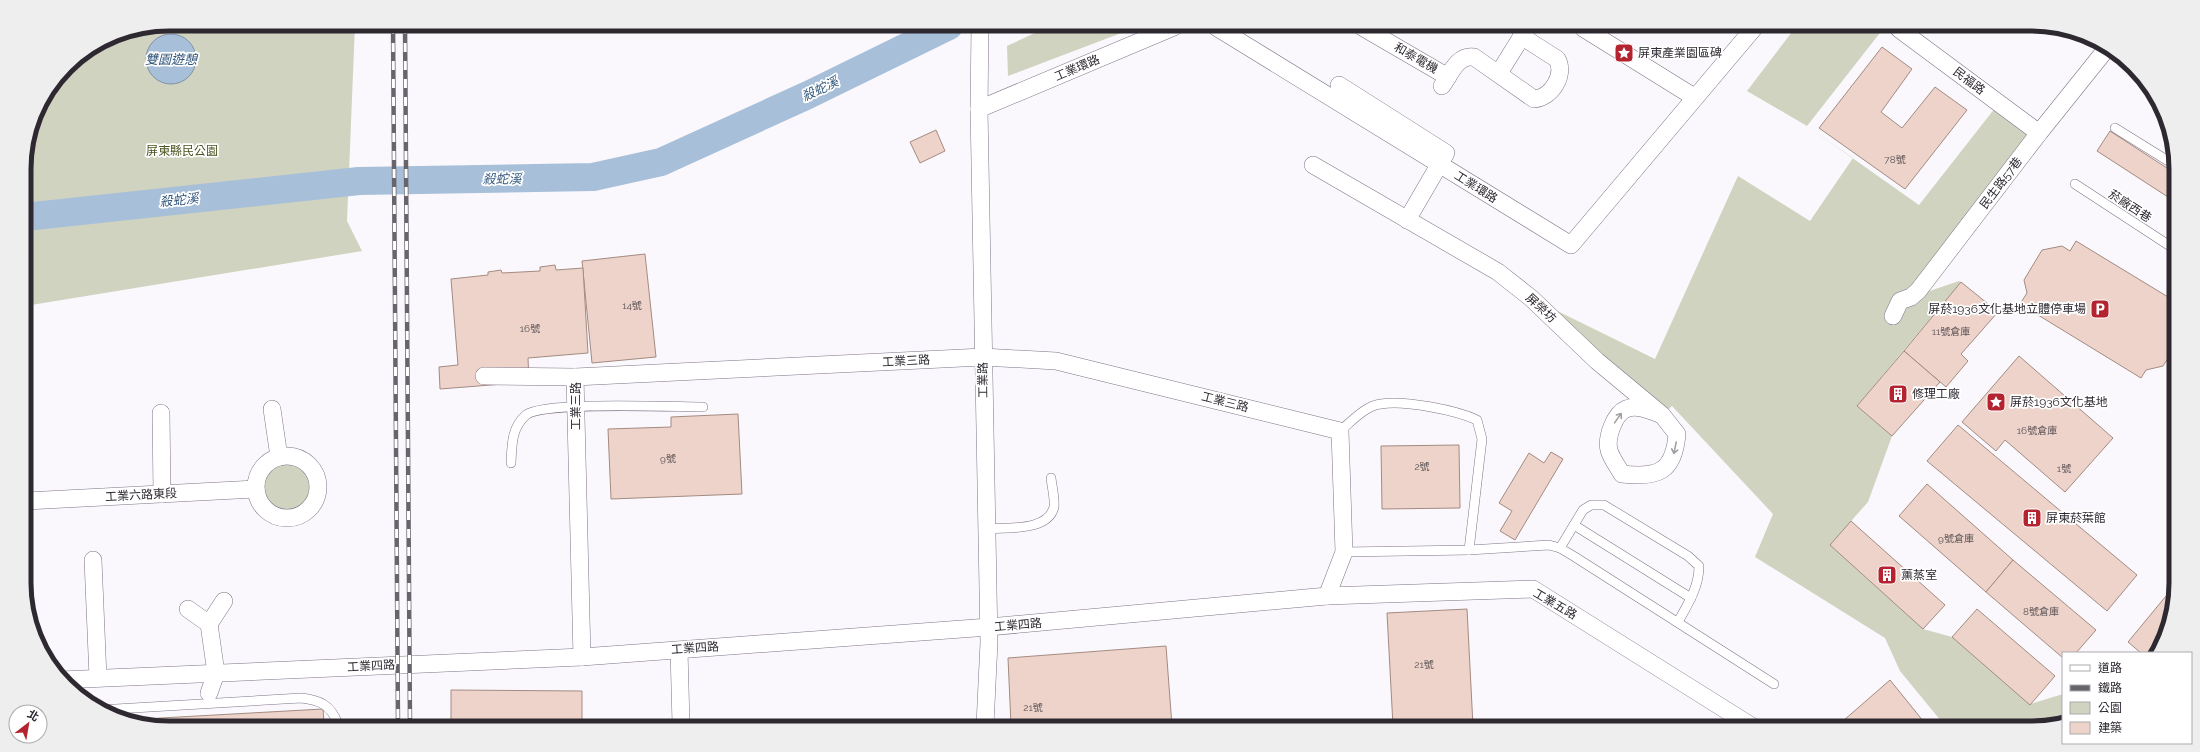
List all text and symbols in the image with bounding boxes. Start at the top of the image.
street label: 和泰電機 [1392,40,1440,76]
place icon: 屏東產業園區碑 [1613,42,1635,64]
place label: 屏東產業園區碑 [1638,46,1722,60]
water label: 雙園遊憩 [145,52,199,67]
street label: 工業環路 [1052,52,1102,84]
street label: 民福路 [1950,65,1988,97]
water label: 殺蛇溪 [799,73,843,104]
park label: 屏東縣民公園 [146,144,218,158]
house number: 78號 [1884,154,1906,165]
street label: 民生路57巷 [1977,154,2025,212]
street label: 工業環路 [1452,168,1500,206]
water label: 殺蛇溪 [482,171,524,187]
street label: 菸廠西巷 [2106,187,2154,225]
water label: 殺蛇溪 [159,190,201,209]
street label: 屏榮坊 [1523,291,1559,325]
parking icon: 屏菸1936文化基地立體停車場 [2089,298,2111,320]
house number: 14號 [622,300,642,311]
place label: 屏菸1936文化基地立體停車場 [1928,302,2086,316]
house number: 16號 [520,323,540,334]
house number: 11號倉庫 [1932,326,1970,337]
street label: 工業三路 [882,353,930,369]
street label: 工業路 [976,362,990,398]
street label: 工業三路 [569,382,583,430]
building icon: 修理工廠 [1887,383,1909,405]
place label: 修理工廠 [1912,387,1960,401]
street label: 工業三路 [1200,389,1250,415]
place icon: 屏菸1936文化基地 [1985,391,2007,413]
place label: 屏菸1936文化基地 [2010,395,2108,409]
one-way arrow [1614,413,1622,424]
house number: 16號倉庫 [2017,425,2057,436]
one-way arrow [1671,441,1679,454]
house number: 9號 [660,453,676,464]
house number: 2號 [1414,461,1430,472]
house number: 1號 [2057,463,2071,474]
street label: 工業六路東段 [105,486,177,504]
building icon: 屏東菸葉館 [2021,507,2043,529]
place label: 屏東菸葉館 [2046,511,2106,525]
house number: 9號倉庫 [1938,533,1974,544]
building icon: 薰蒸室 [1876,564,1898,586]
place label: 薰蒸室 [1901,568,1937,582]
street label: 工業五路 [1531,586,1579,622]
house number: 8號倉庫 [2023,606,2059,617]
street label: 工業四路 [993,616,1043,634]
street label: 工業四路 [671,639,719,657]
legend [2062,652,2192,744]
street label: 工業四路 [347,658,395,674]
house number: 21號 [1414,659,1434,670]
text: 道路 [2098,661,2122,675]
text: 鐵路 [2098,681,2122,695]
text: 公園 [2098,701,2122,715]
house number: 21號 [1023,702,1043,713]
north arrow [8,704,48,744]
text: 北 [25,707,41,724]
text: 建築 [2098,721,2122,735]

